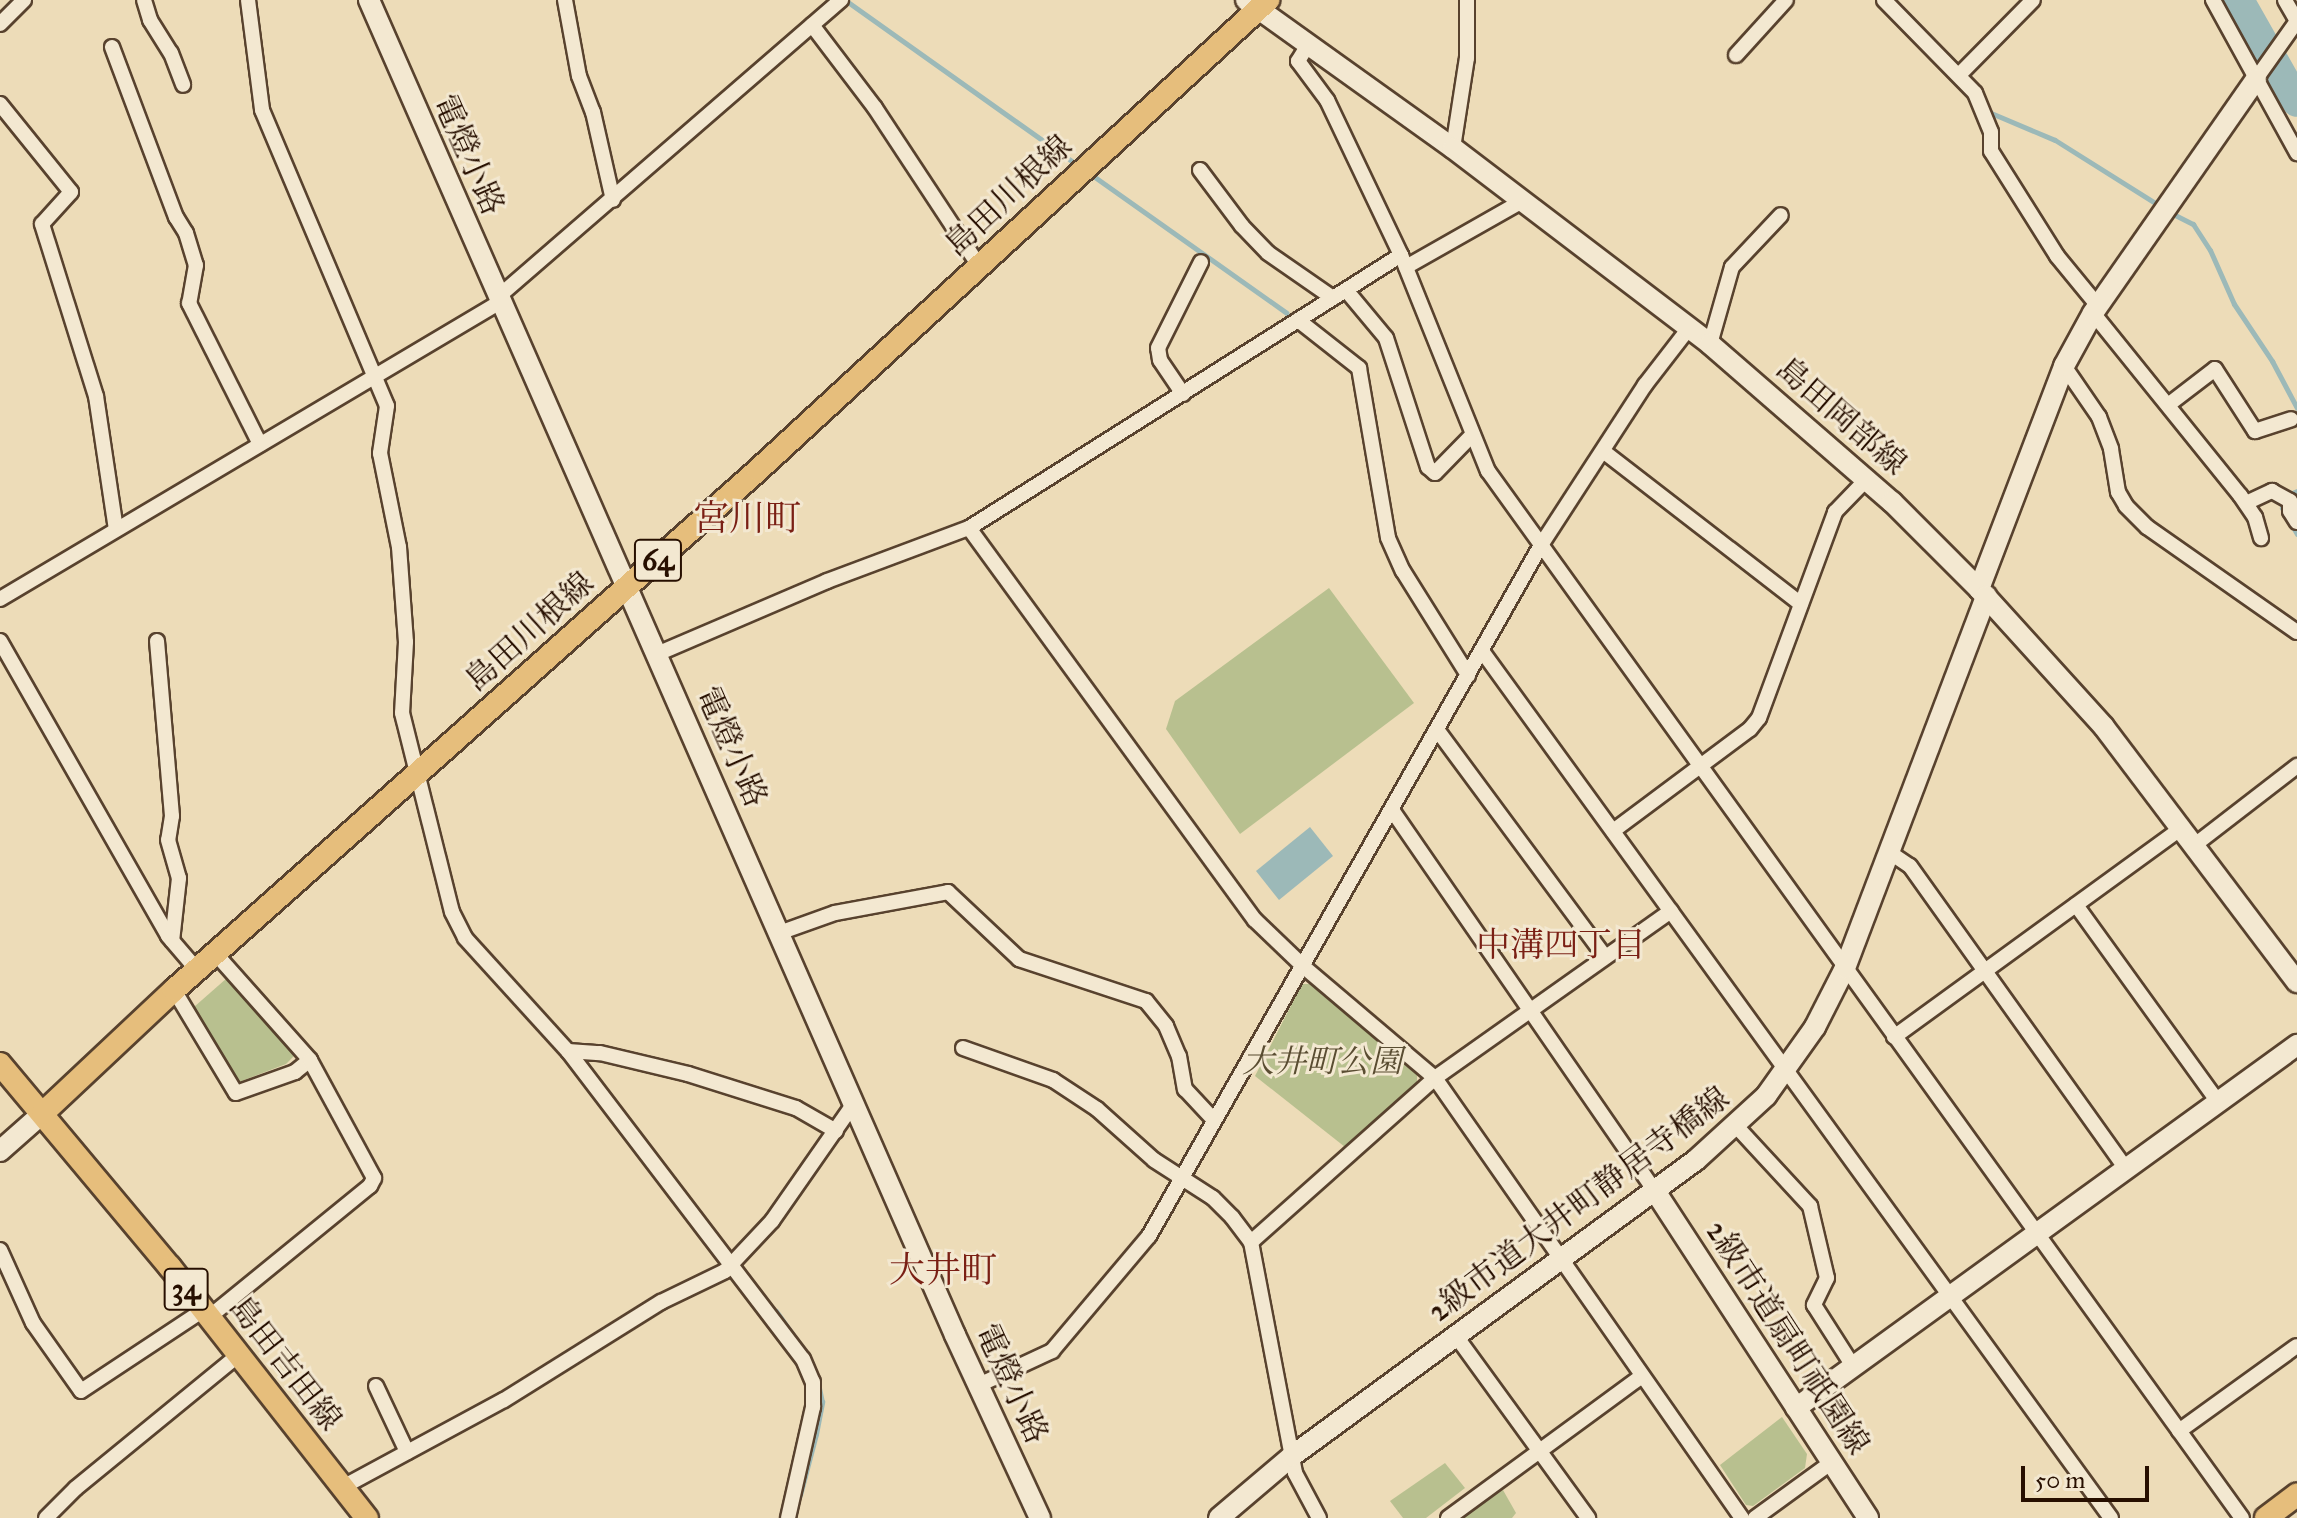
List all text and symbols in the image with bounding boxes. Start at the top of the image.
street label: 電燈小路 [424,89,512,221]
street label: 島田川根線 [937,127,1081,265]
street label: 島田岡部線 [1768,350,1914,484]
district label: 宮川町 [693,497,801,541]
road number: 64 [632,534,684,586]
street label: 島田川根線 [458,564,602,700]
street label: 電燈小路 [687,681,775,813]
district label: 中溝四丁目 [1476,925,1646,965]
park label: 大井町公園 [1242,1043,1402,1081]
street label: 2級市道大井町静居寺橋線 [1421,1079,1737,1331]
street label: 2級市道扇町祇園線 [1697,1214,1877,1462]
district label: 大井町 [889,1249,997,1293]
road number: 34 [162,1263,210,1315]
street label: 島田吉田線 [221,1289,349,1439]
street label: 電燈小路 [967,1318,1055,1450]
scale bar [2025,1450,2153,1500]
text: 50 m [2035,1465,2085,1495]

